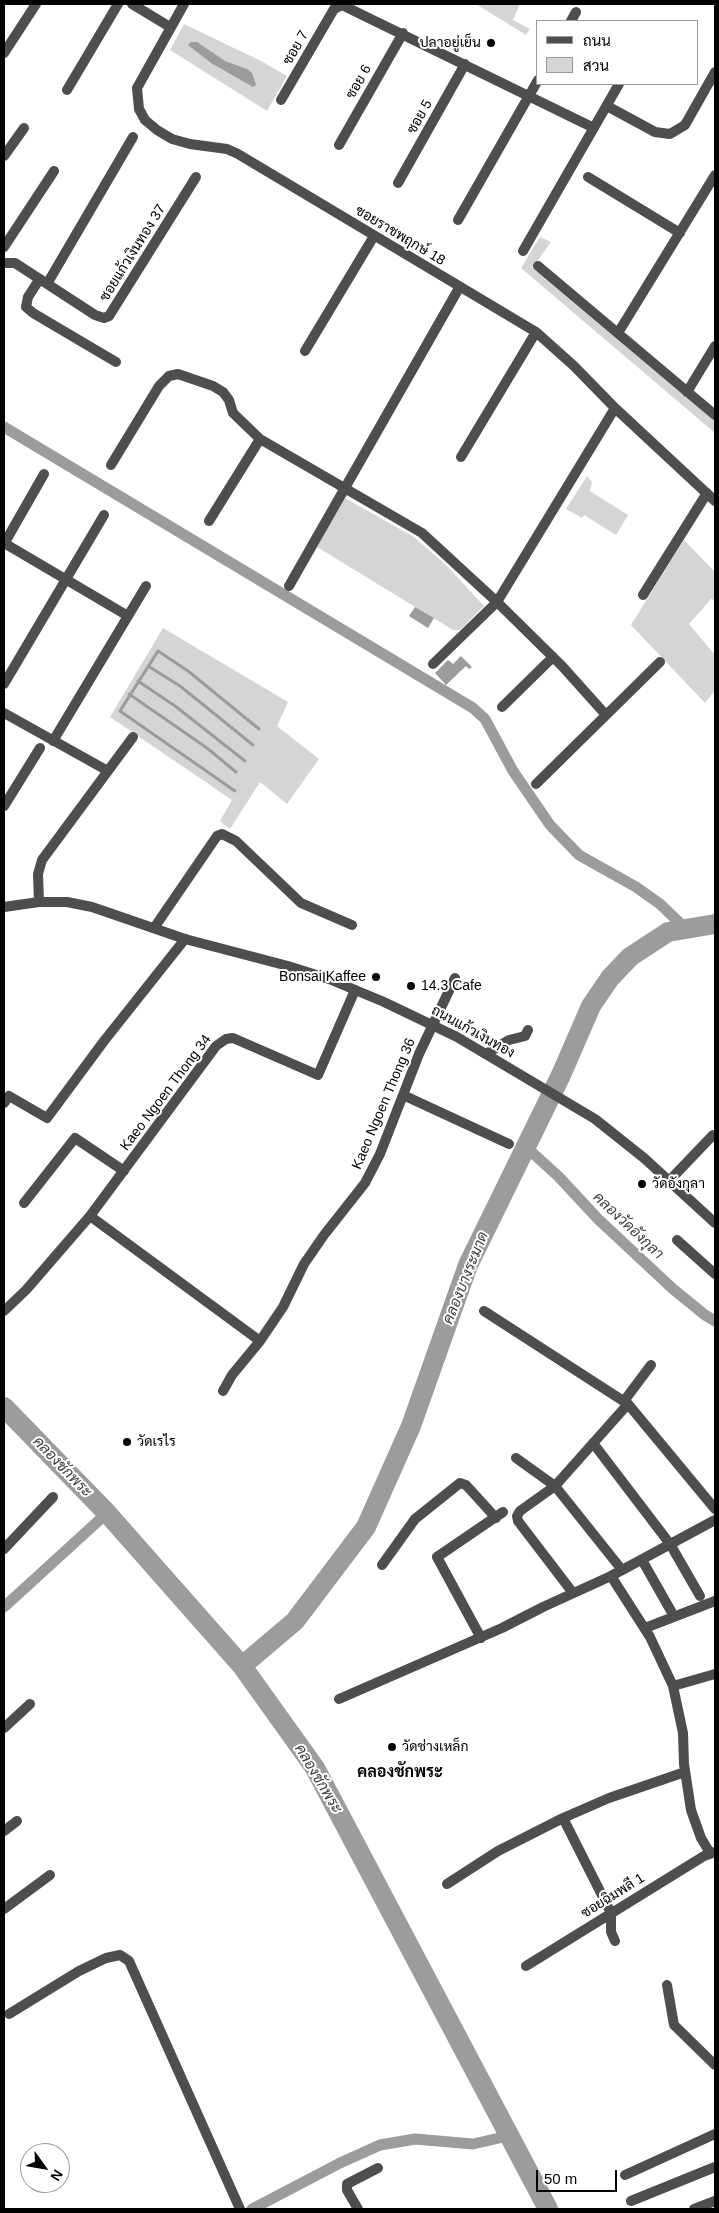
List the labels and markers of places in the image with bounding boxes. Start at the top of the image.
place label: ปลาอยู่เย็น [419,35,481,51]
marker: ปลาอยู่เย็น [485,37,497,49]
place label: Bonsai Kaffee [279,969,366,985]
marker: Bonsai Kaffee [370,971,382,983]
place label: 14.3 Cafe [421,978,482,994]
marker: 14.3 Cafe [405,980,417,992]
place label: วัดอังกุลา [652,1176,705,1192]
marker: วัดอังกุลา [636,1178,648,1190]
place label: วัดเรไร [137,1434,176,1450]
marker: วัดเรไร [121,1436,133,1448]
place label: วัดช่างเหล็ก [402,1739,469,1755]
marker: วัดช่างเหล็ก [386,1741,398,1753]

